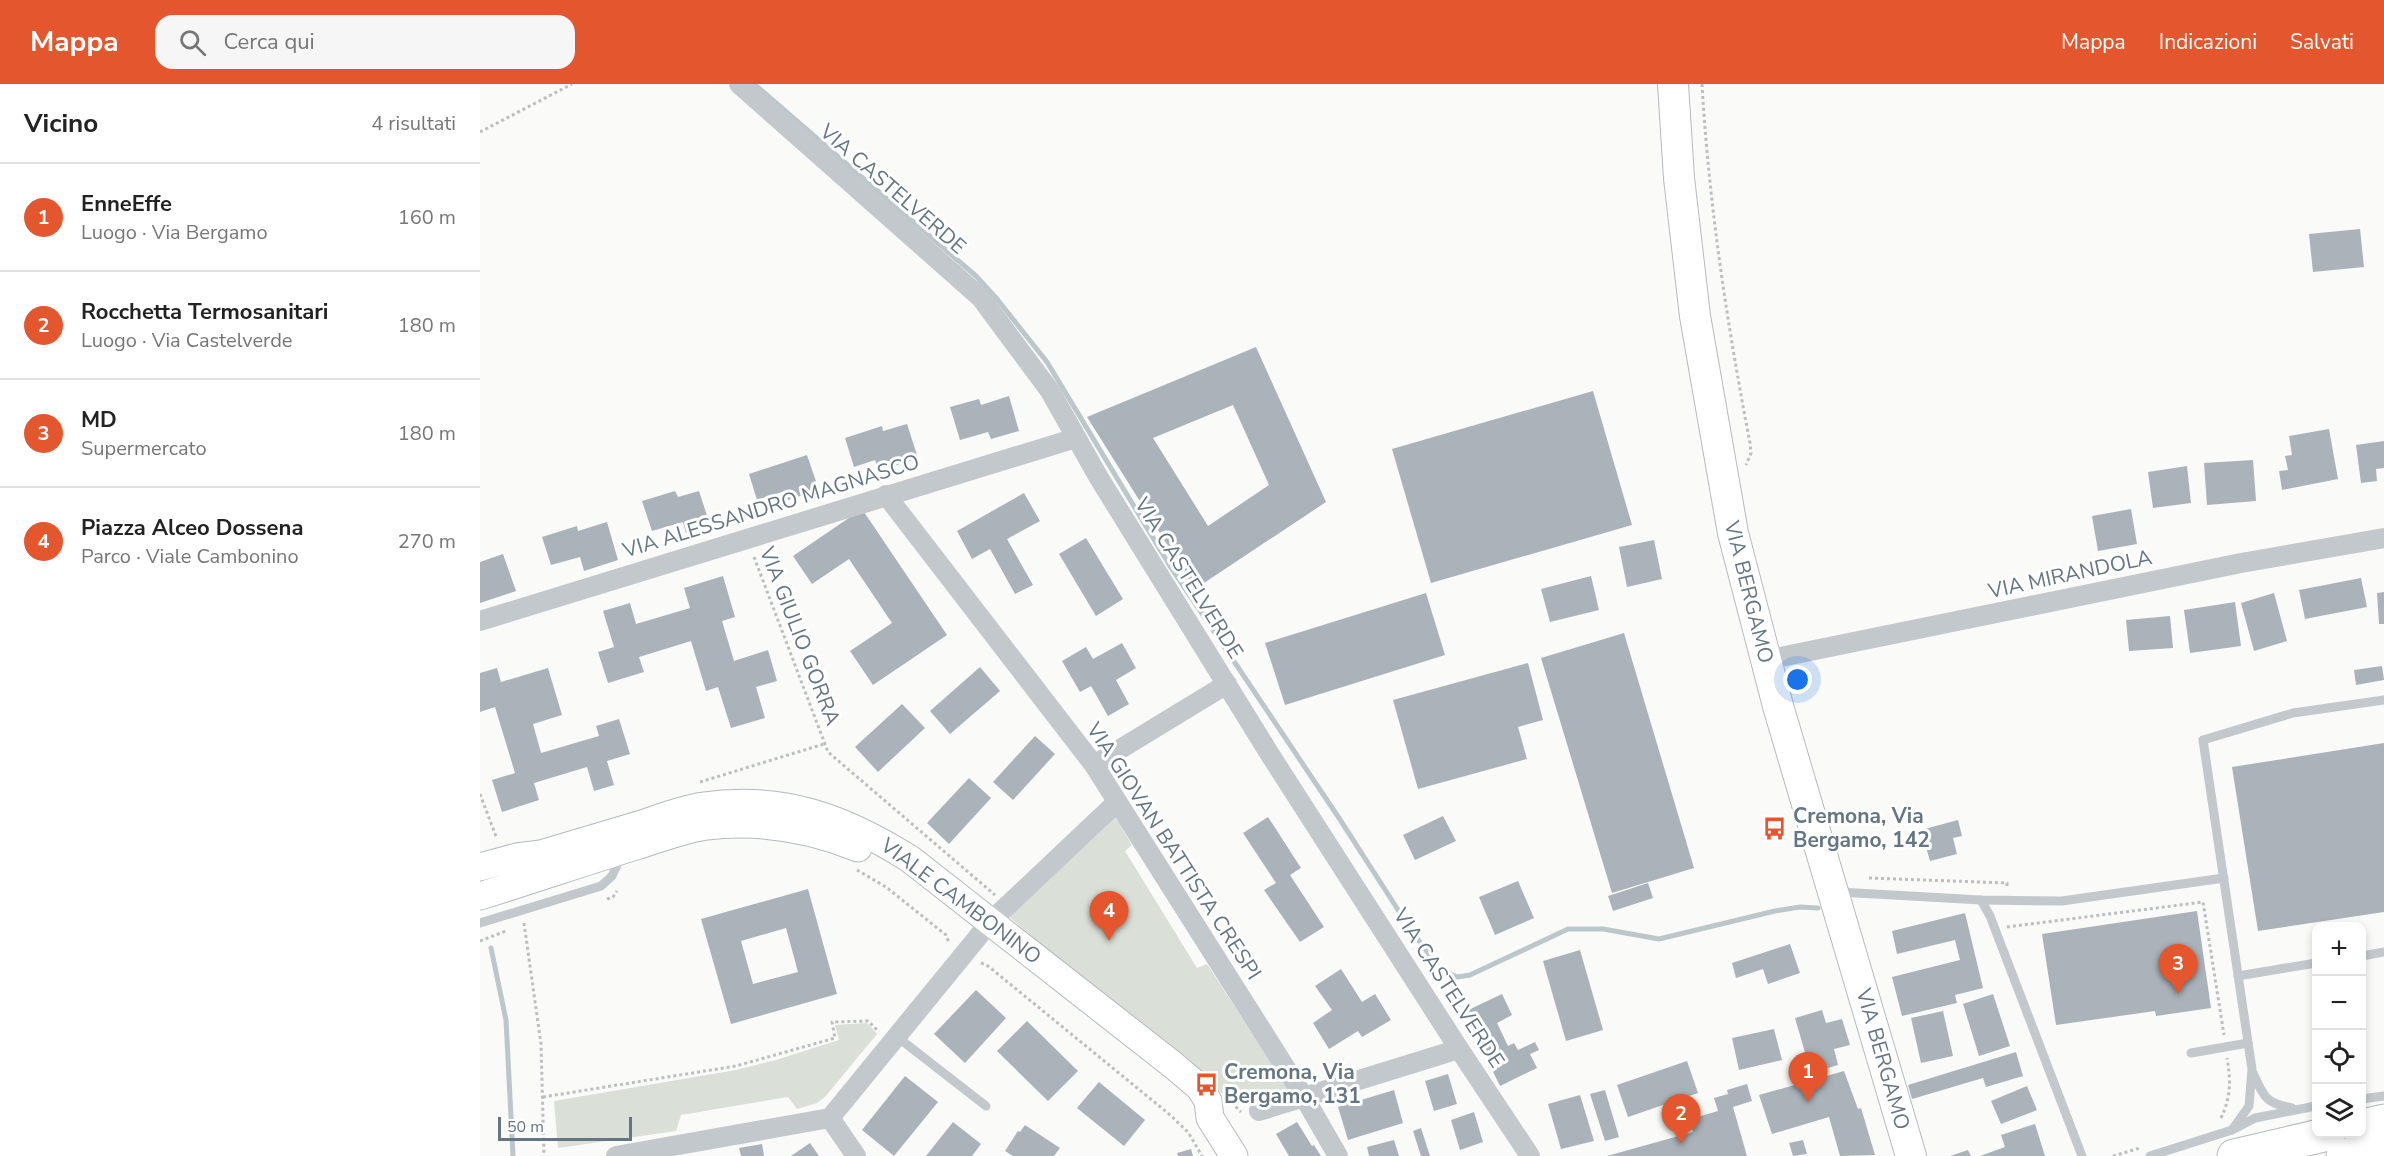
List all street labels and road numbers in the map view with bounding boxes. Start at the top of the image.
street label: VIA CASTELVERDE [813,117,972,260]
street label: VIA ALESSANDRO MAGNASCO [618,447,923,565]
street label: VIA CASTELVERDE [1128,491,1250,664]
street label: VIA BERGAMO [1718,517,1780,666]
street label: VIA GIULIO GORRA [753,542,847,729]
street label: VIA MIRANDOLA [1985,543,2154,605]
street label: VIA GIOVAN BATTISTA CRESPI [1080,716,1268,985]
street label: VIALE CAMBONINO [874,831,1047,971]
street label: VIA CASTELVERDE [1386,902,1511,1073]
street label: VIA BERGAMO [1849,984,1917,1133]

